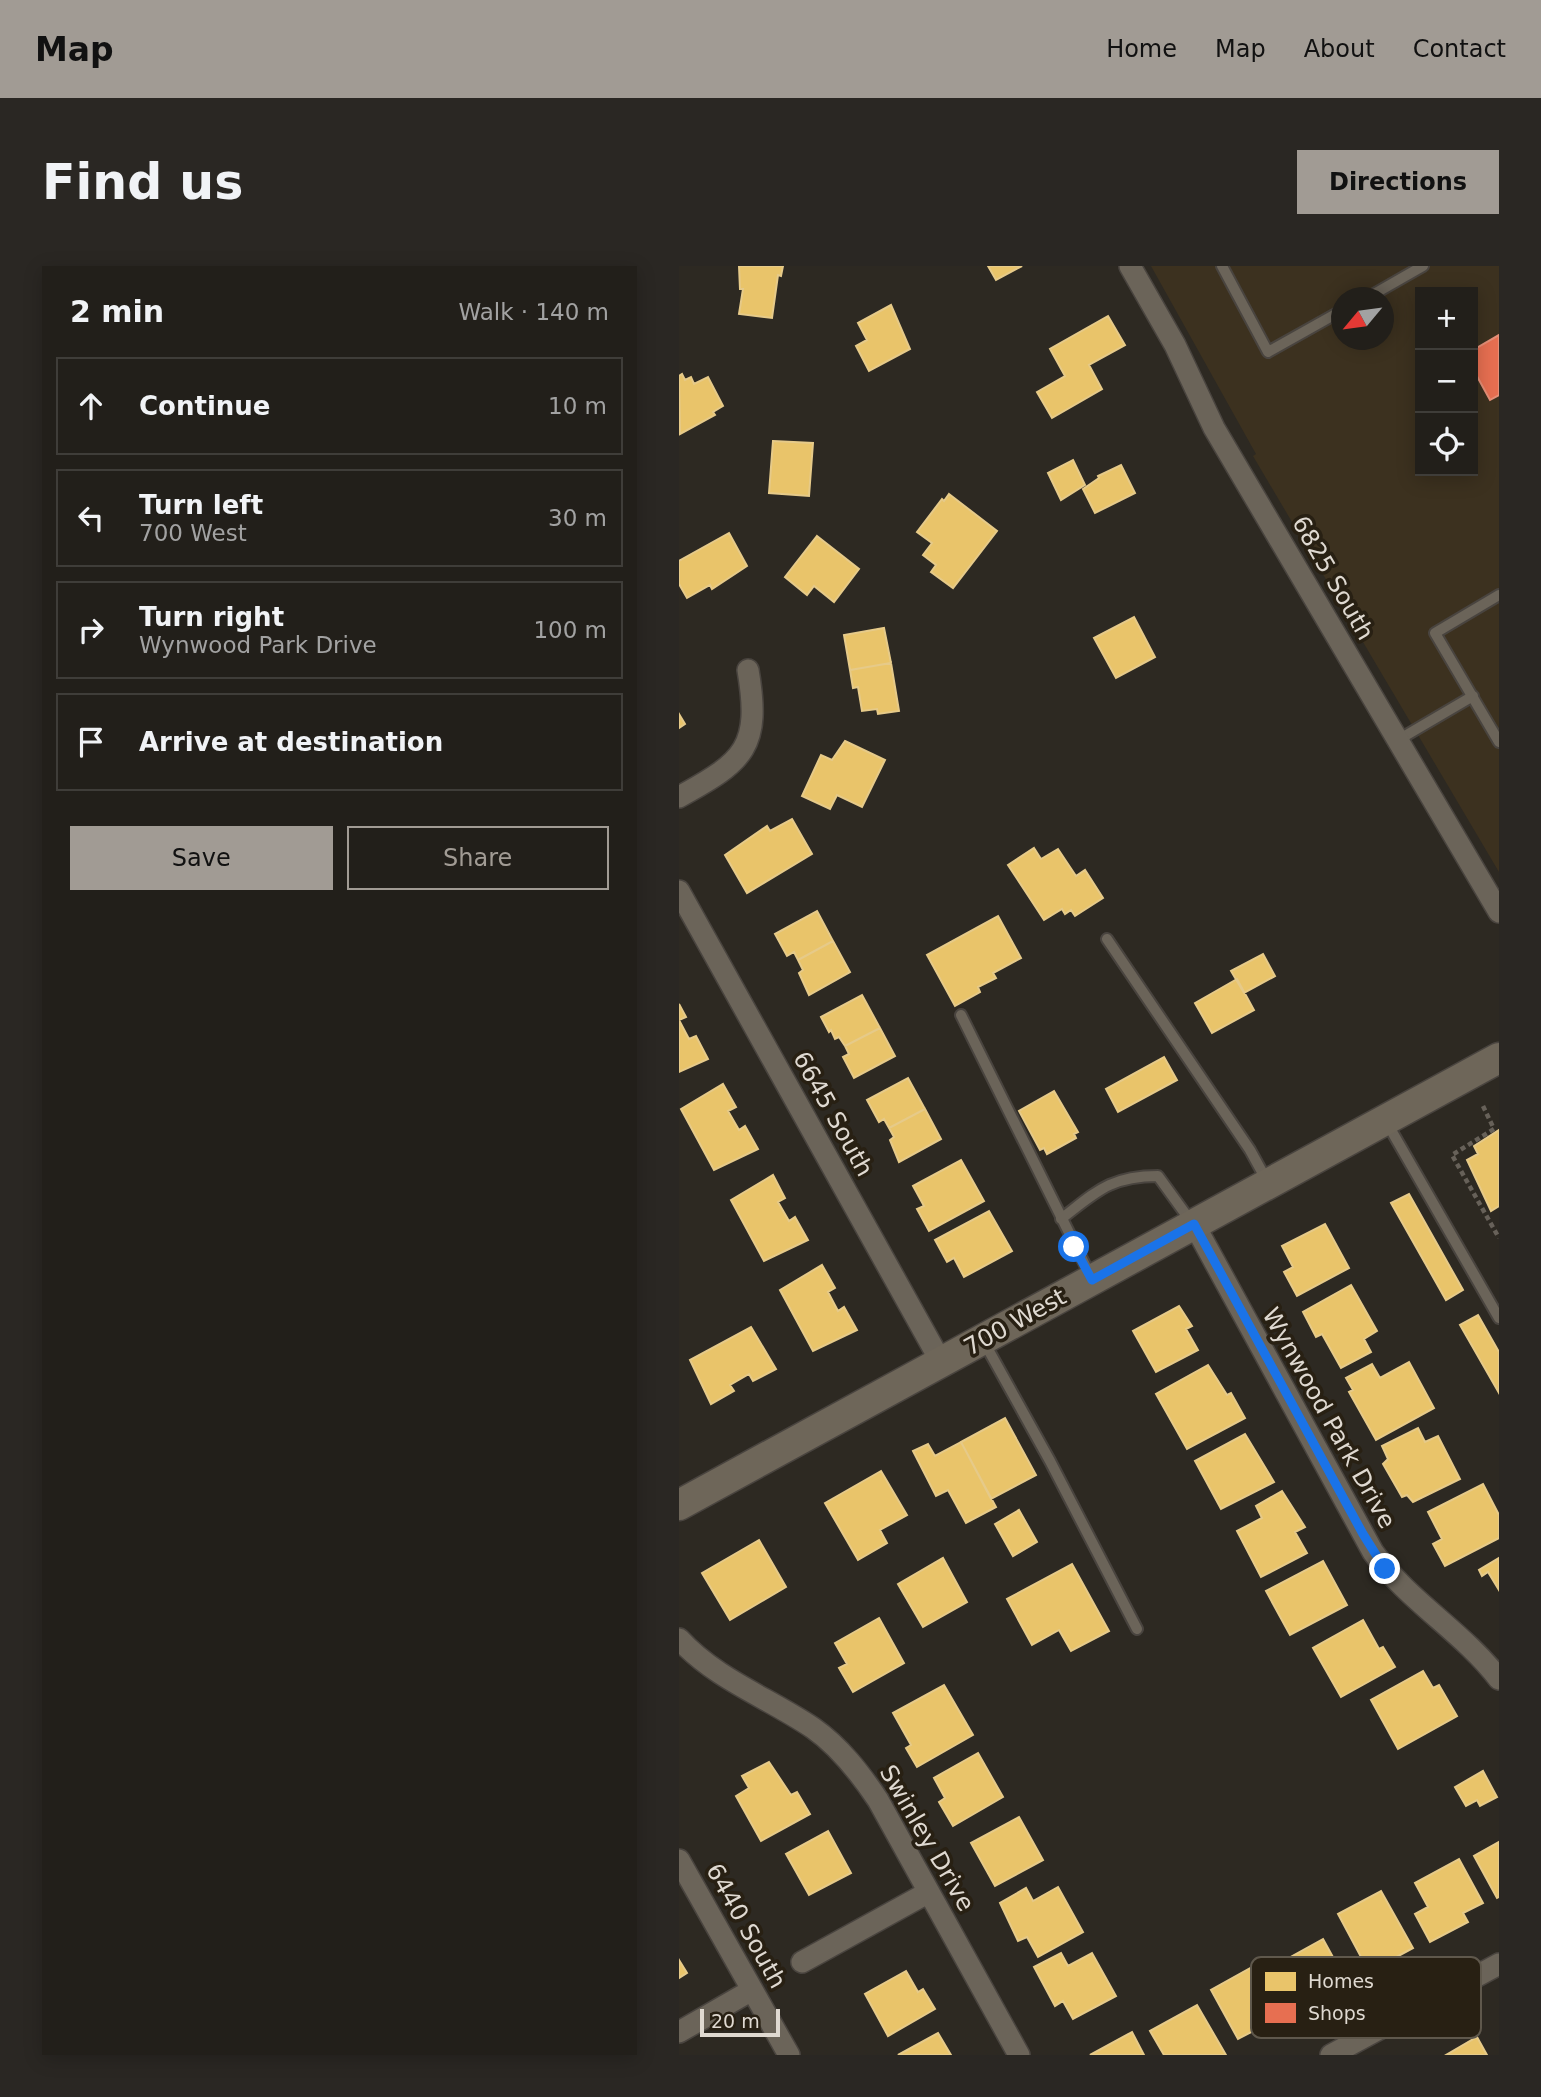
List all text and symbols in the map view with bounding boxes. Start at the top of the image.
text: Map [35,30,114,69]
text: Home [1106,35,1177,63]
text: Map [1215,35,1266,63]
text: About [1304,35,1375,63]
text: Contact [1413,35,1506,63]
button: Directions [1297,150,1499,214]
text: Find us [42,154,243,211]
north arrow [1331,287,1394,350]
map controls [1415,287,1478,476]
button: + [1415,287,1478,350]
text: 2 min [70,294,164,329]
text: Walk · 140 m [458,299,609,325]
button: − [1415,350,1478,413]
icon: ahead [72,387,110,425]
text: Continue [139,391,270,421]
text: 10 m [548,393,607,419]
button: locate [1415,413,1478,476]
text: Turn left [139,490,263,520]
icon: left [72,499,110,537]
text: 30 m [548,505,607,531]
street label: 6825 South [1286,511,1380,645]
text: 700 West [139,520,247,546]
text: Turn right [139,602,284,632]
icon: right [72,611,110,649]
text: 100 m [533,617,607,643]
text: Wynwood Park Drive [139,632,377,658]
icon: arrive [72,723,110,761]
text: Arrive at destination [139,727,443,757]
button: Save [70,826,333,890]
button: Share [347,826,609,890]
street label: 6645 South [787,1047,879,1181]
route start [1058,1231,1089,1262]
street label: 700 West [959,1282,1071,1362]
street label: Wynwood Park Drive [1257,1303,1401,1533]
route end [1369,1553,1400,1584]
street label: Swinley Drive [874,1760,980,1916]
street label: 6440 South [700,1859,792,1993]
legend [1251,1957,1481,2038]
text: Homes [1308,1970,1374,1992]
text: Shops [1308,2002,1366,2024]
scale bar [700,2006,781,2038]
text: 20 m [711,2010,760,2032]

